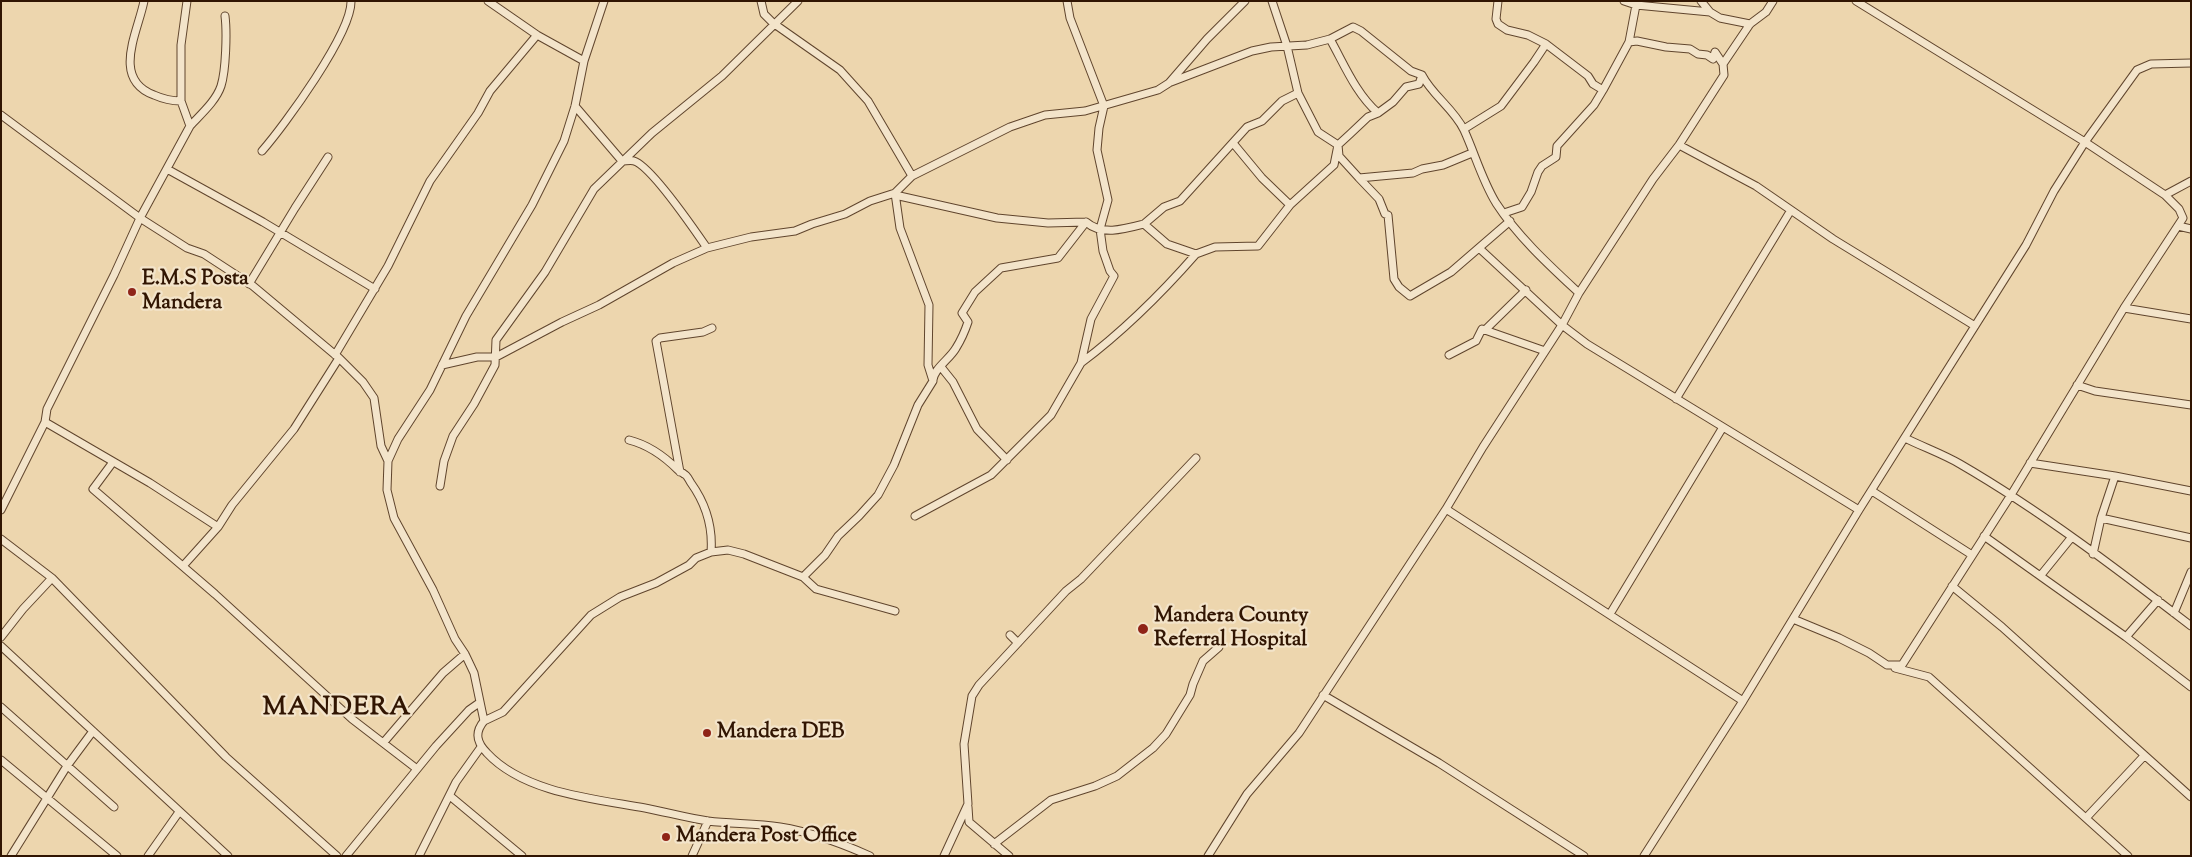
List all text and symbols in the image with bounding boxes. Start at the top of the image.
place label: E.M.S Posta Mandera [142,267,249,317]
marker: E.M.S Posta Mandera [126,286,138,298]
place label: Mandera County Referral Hospital [1154,604,1308,654]
marker: Mandera County Referral Hospital [1136,622,1150,636]
district label: MANDERA [262,694,412,726]
place label: Mandera DEB [717,720,844,746]
marker: Mandera DEB [701,727,713,739]
place label: Mandera Post Office [676,824,857,850]
marker: Mandera Post Office [660,831,672,843]

